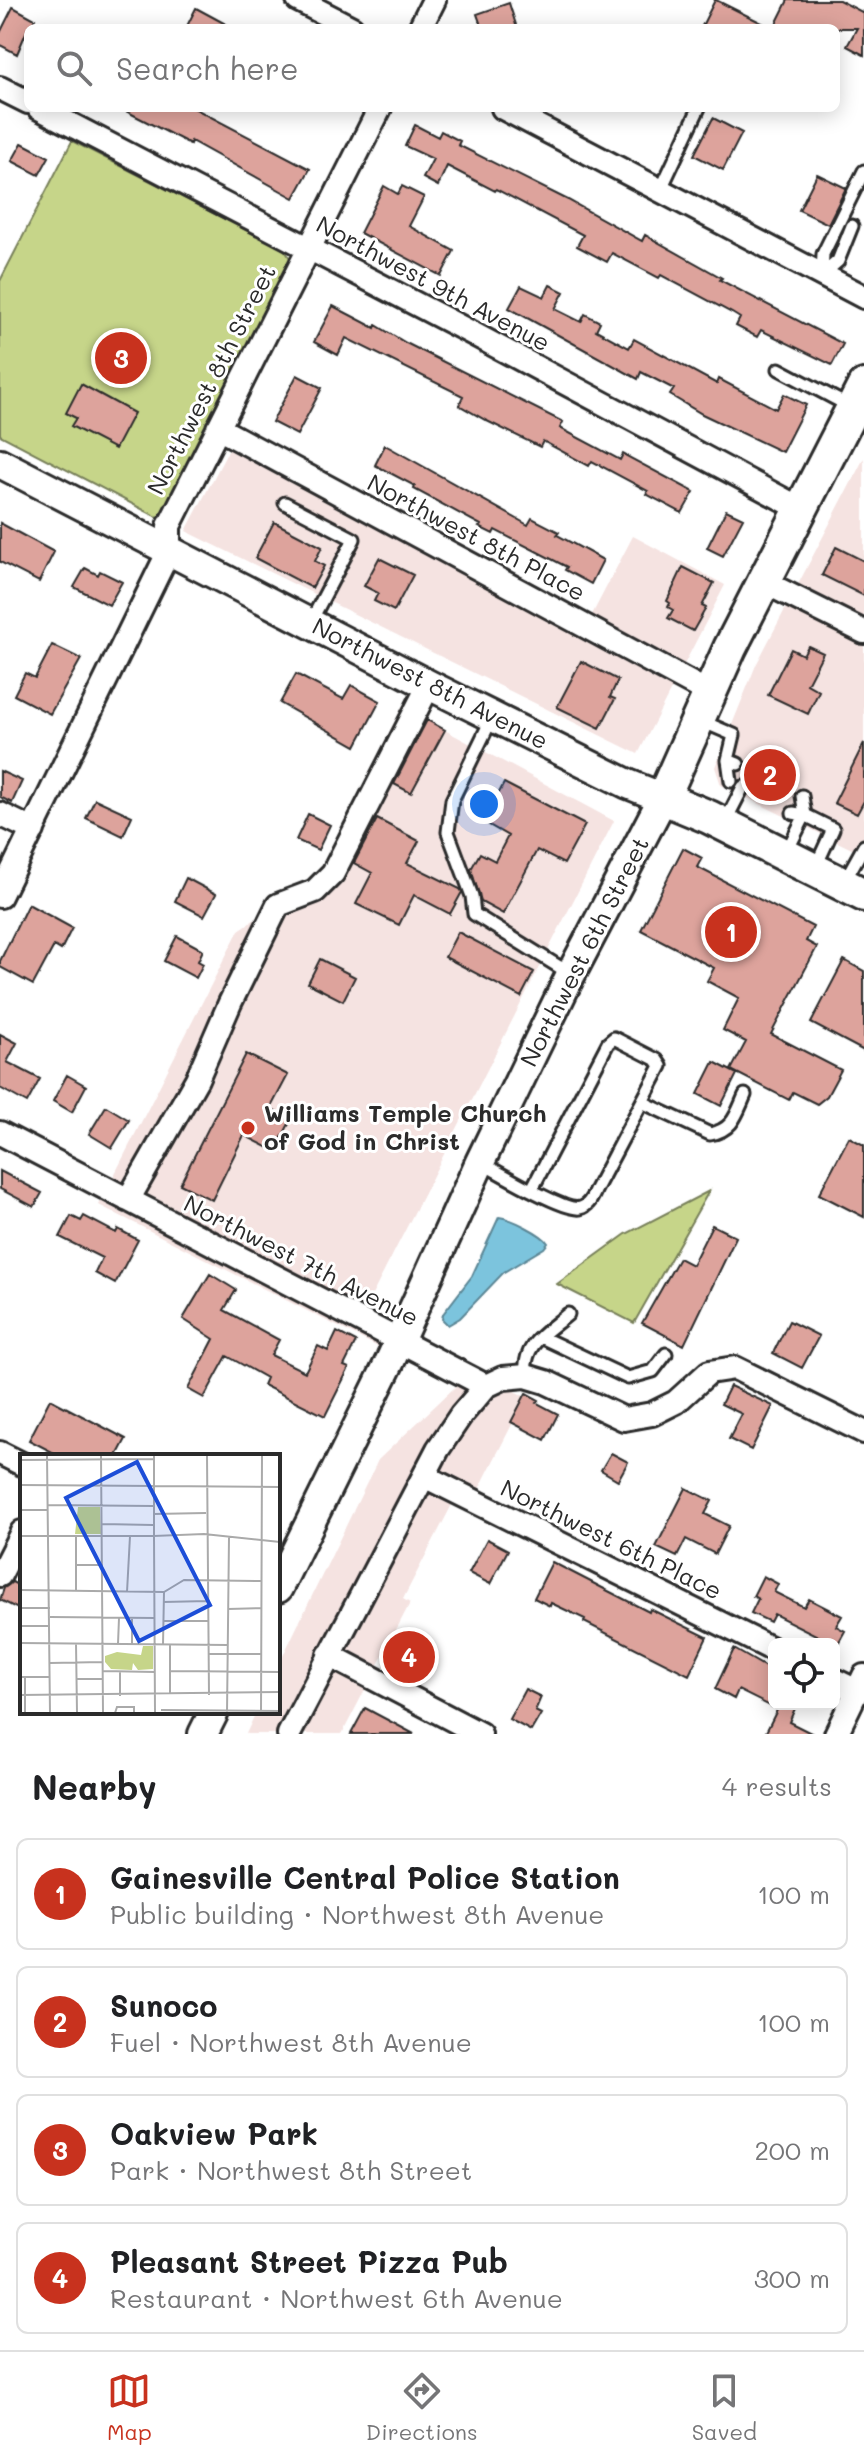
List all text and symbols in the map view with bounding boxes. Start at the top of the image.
search box [24,24,840,112]
icon: search [52,46,96,90]
text: Search here [116,48,299,88]
street label: Northwest 9th Avenue [311,208,556,358]
street label: Northwest 8th Street [139,259,282,500]
pin: 3 [95,328,147,388]
street label: Northwest 8th Place [362,466,591,607]
street label: Northwest 8th Avenue [307,610,554,756]
pin: 2 [744,745,796,805]
your location [464,784,504,824]
street label: Northwest 6th Street [512,831,655,1072]
pin: 1 [705,902,757,962]
place label: Williams Temple Church of God in Christ [264,1097,547,1156]
marker: Williams Temple Church of God in Christ [239,1119,257,1137]
street label: Northwest 7th Avenue [179,1187,424,1332]
inset map [20,1454,280,1714]
street label: Northwest 6th Place [496,1472,727,1606]
pin: 4 [383,1627,435,1687]
map controls [768,1638,840,1710]
button: locate [768,1638,840,1710]
text: Nearby [32,1764,157,1809]
text: 4 results [722,1769,832,1803]
text: Gainesville Central Police Station [110,1857,620,1897]
text: 1 [54,1877,66,1911]
text: 100 m [757,1877,830,1911]
text: Public building · Northwest 8th Avenue [110,1897,604,1931]
text: Sunoco [110,1985,218,2025]
text: 2 [53,2005,67,2039]
text: 100 m [757,2005,830,2039]
text: Fuel · Northwest 8th Avenue [110,2025,472,2059]
text: Oakview Park [110,2113,318,2153]
text: 3 [52,2133,68,2167]
text: 200 m [754,2133,830,2167]
text: Park · Northwest 8th Street [110,2153,472,2187]
text: Pleasant Street Pizza Pub [110,2241,508,2281]
text: 4 [52,2261,68,2295]
text: 300 m [754,2261,830,2295]
text: Restaurant · Northwest 6th Avenue [110,2281,563,2315]
tab: Map [107,2369,152,2446]
tab: Directions [366,2369,478,2446]
tab: Saved [692,2369,757,2446]

